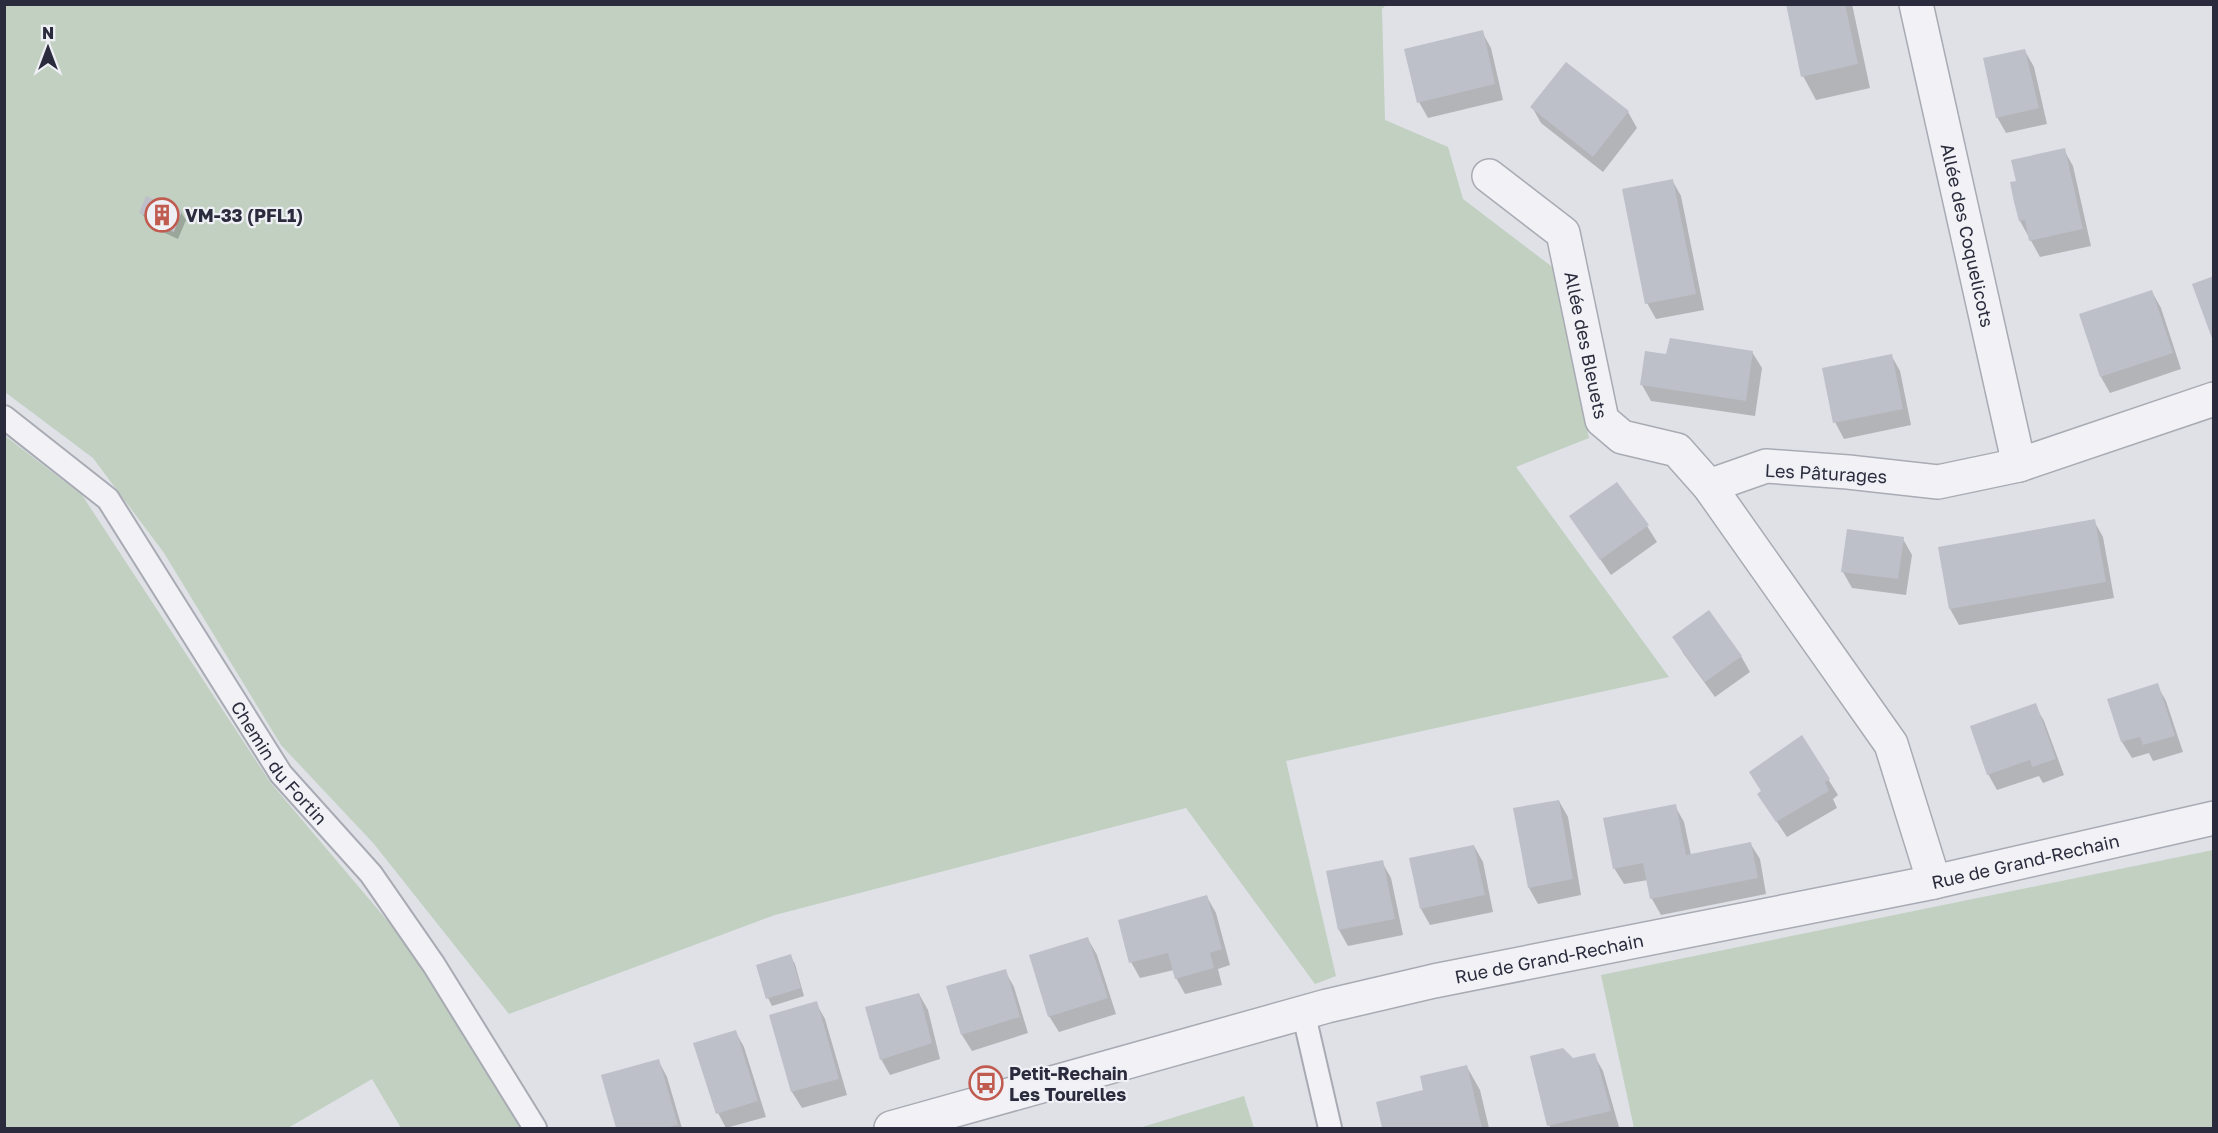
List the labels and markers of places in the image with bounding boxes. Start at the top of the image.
building icon: VM-33 (PFL1) [144,197,180,233]
place label: VM-33 (PFL1) [185,204,303,226]
place label: Petit-Rechain Les Tourelles [1009,1062,1128,1105]
bus stop icon: Petit-Rechain Les Tourelles [968,1065,1004,1101]

